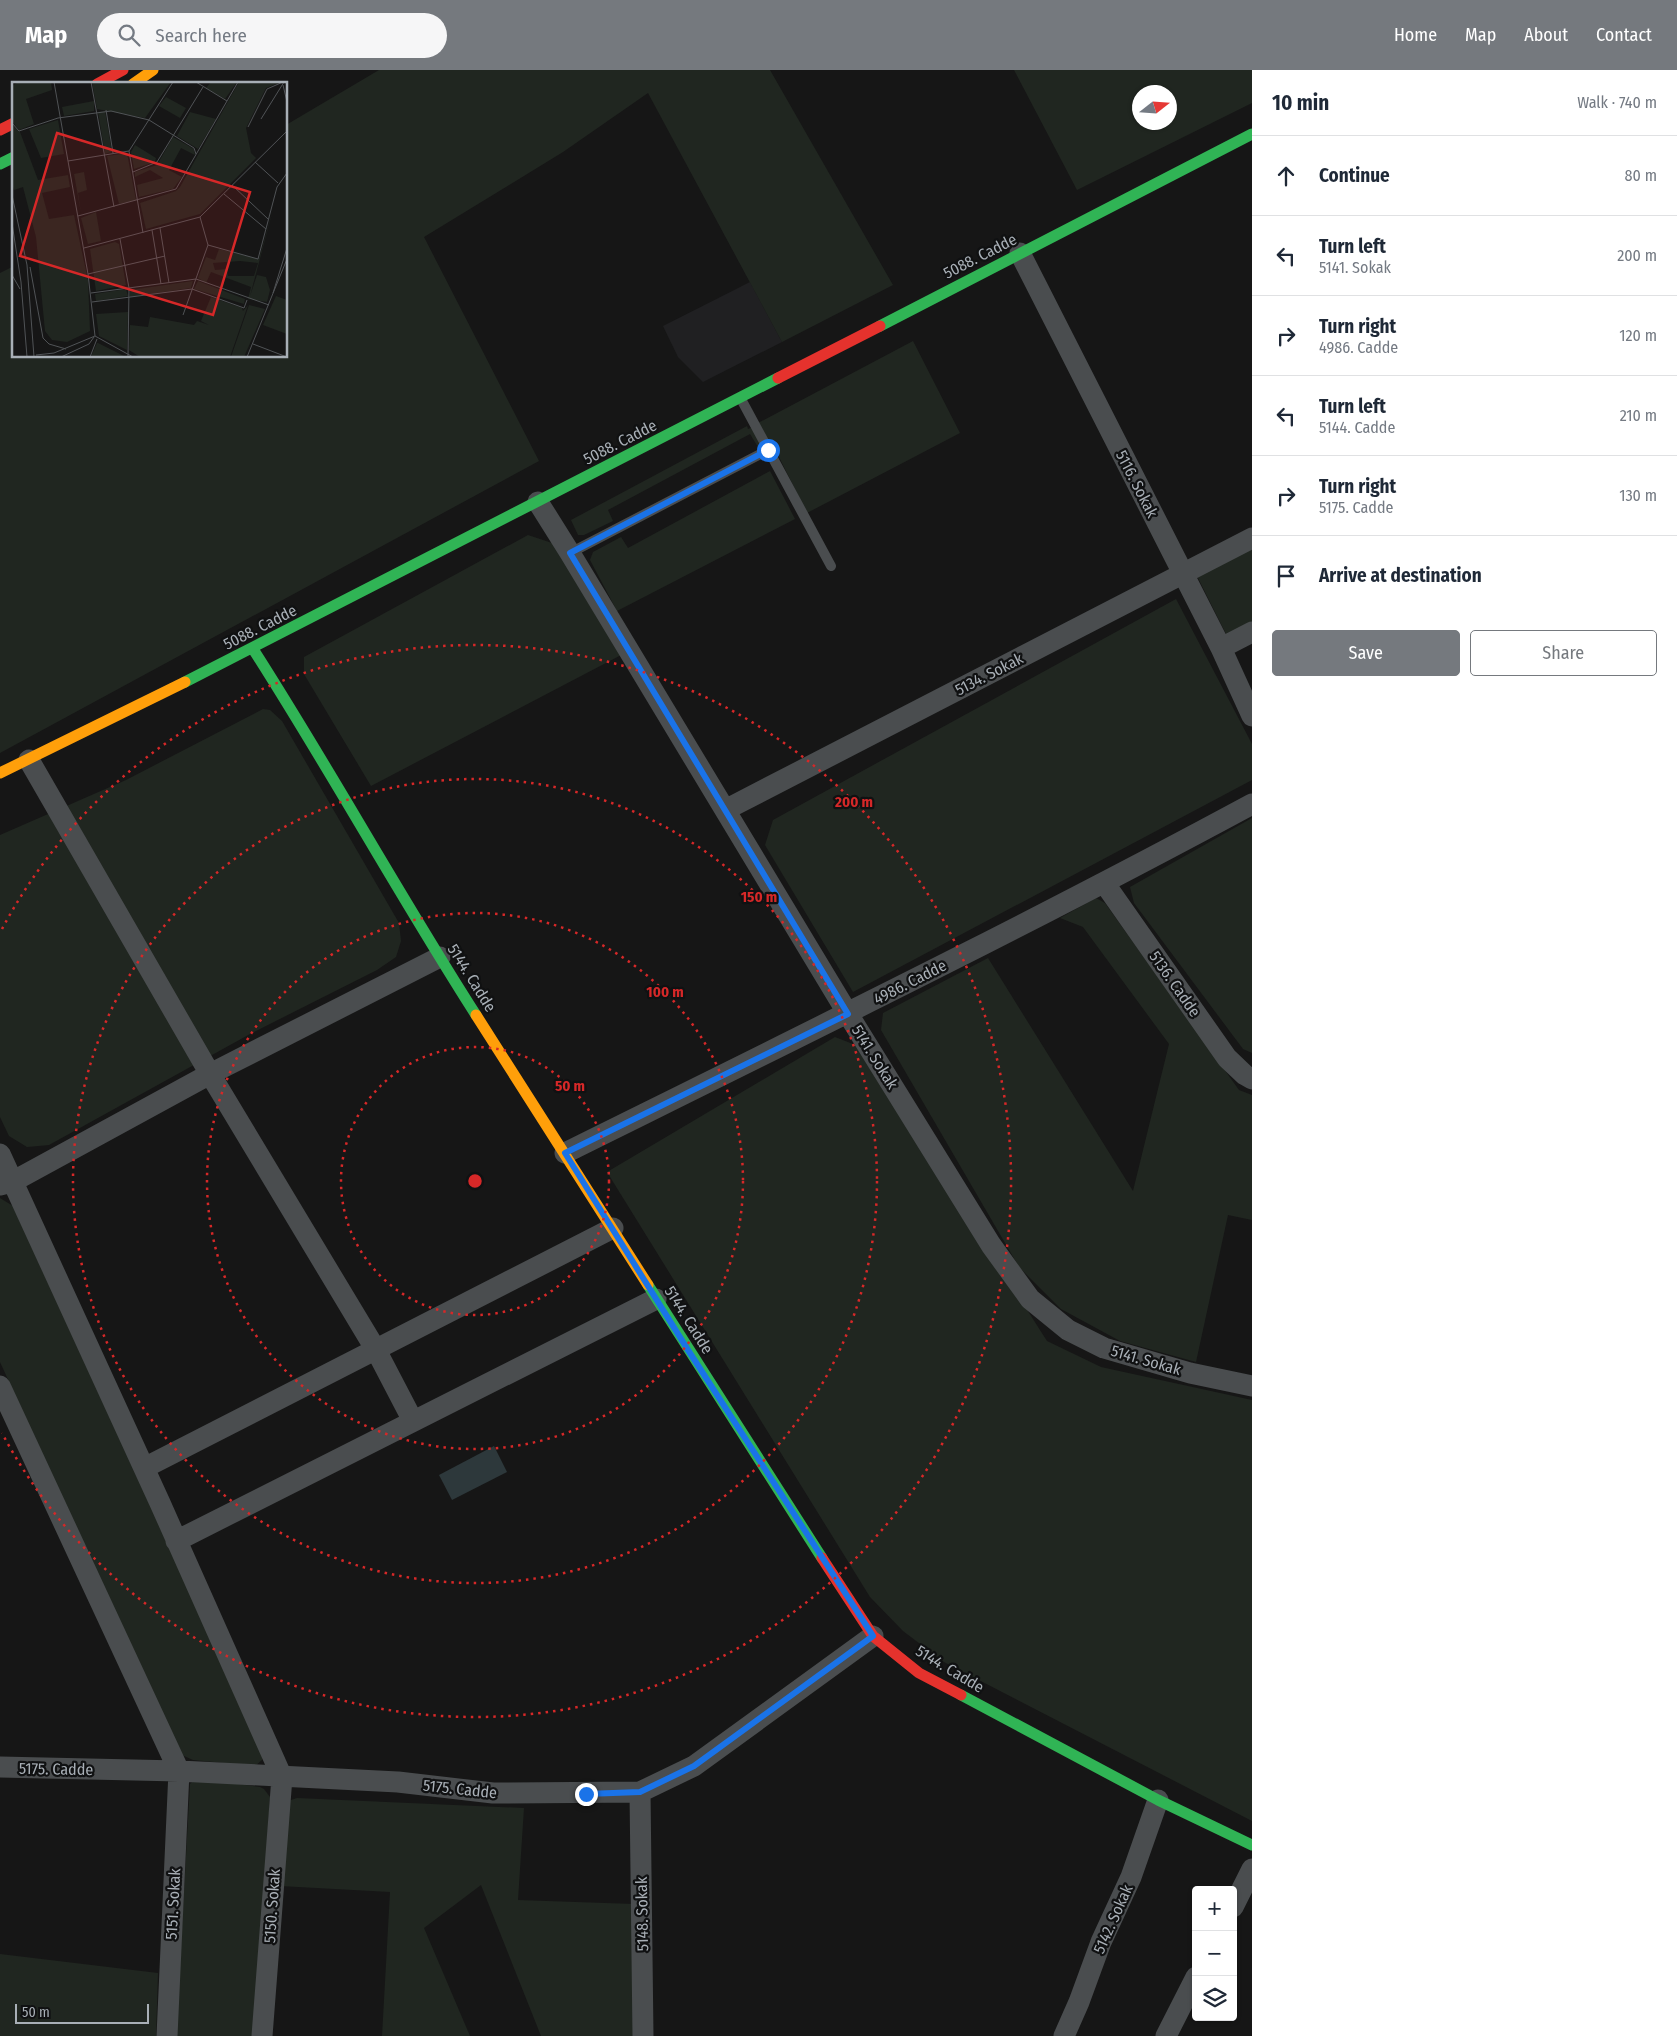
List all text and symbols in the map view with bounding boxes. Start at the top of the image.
search box [97,13,447,58]
text: Map [25,21,67,49]
icon: search [115,21,143,49]
text: Search here [155,24,247,47]
text: Home [1394,24,1437,46]
text: Map [1465,24,1496,46]
text: About [1524,24,1568,46]
text: Contact [1596,24,1652,46]
inset map [12,82,288,358]
north arrow [1132,85,1177,130]
text: 10 min [1272,90,1329,116]
text: Walk · 740 m [1577,93,1657,112]
icon: ahead [1272,162,1300,190]
text: Continue [1319,164,1390,187]
text: 80 m [1625,166,1657,185]
street label: 5088. Cadde [940,229,1020,283]
text: Turn left [1319,235,1386,258]
icon: left [1272,242,1300,270]
text: 200 m [1617,246,1657,265]
text: 5141. Sokak [1319,258,1391,277]
text: Turn right [1319,315,1396,338]
icon: right [1272,322,1300,350]
text: 120 m [1619,326,1657,345]
text: 4986. Cadde [1319,338,1398,357]
text: Turn left [1319,395,1386,418]
icon: left [1272,402,1300,430]
text: 210 m [1620,406,1657,425]
street label: 5088. Cadde [580,415,660,469]
text: 5144. Cadde [1319,418,1395,437]
route start [757,439,780,462]
street label: 5116. Sokak [1112,447,1162,521]
text: Turn right [1319,475,1396,498]
icon: right [1272,482,1300,510]
text: 130 m [1619,486,1657,505]
text: 5175. Cadde [1319,498,1393,517]
icon: arrive [1272,562,1300,590]
text: Arrive at destination [1319,564,1482,587]
street label: 5088. Cadde [220,600,300,654]
button: Save [1272,630,1460,676]
button: Share [1470,630,1657,676]
street label: 5134. Sokak [952,649,1027,699]
text: 200 m [834,793,873,811]
text: 150 m [741,888,777,906]
street label: 5144. Cadde [444,941,500,1015]
street label: 5136. Cadde [1145,947,1205,1021]
street label: 4986. Cadde [870,956,950,1008]
text: 100 m [646,983,684,1001]
street label: 5141. Sokak [848,1021,902,1093]
text: 50 m [555,1077,585,1095]
centre of rings [466,1172,484,1190]
street label: 5144. Cadde [661,1283,717,1357]
street label: 5141. Sokak [1109,1341,1184,1379]
street label: 5144. Cadde [912,1641,988,1697]
street label: 5175. Cadde [19,1759,93,1779]
street label: 5175. Cadde [422,1776,498,1802]
route end [575,1783,598,1806]
street label: 5151. Sokak [162,1867,184,1940]
street label: 5150. Sokak [260,1868,284,1944]
street label: 5148. Sokak [632,1876,652,1951]
street label: 5142. Sokak [1089,1881,1137,1956]
map controls [1192,1886,1237,2021]
button: + [1192,1886,1237,1931]
button: − [1192,1931,1237,1976]
button: layers [1192,1976,1237,2021]
scale bar [15,2001,149,2024]
text: 50 m [22,2004,50,2021]

